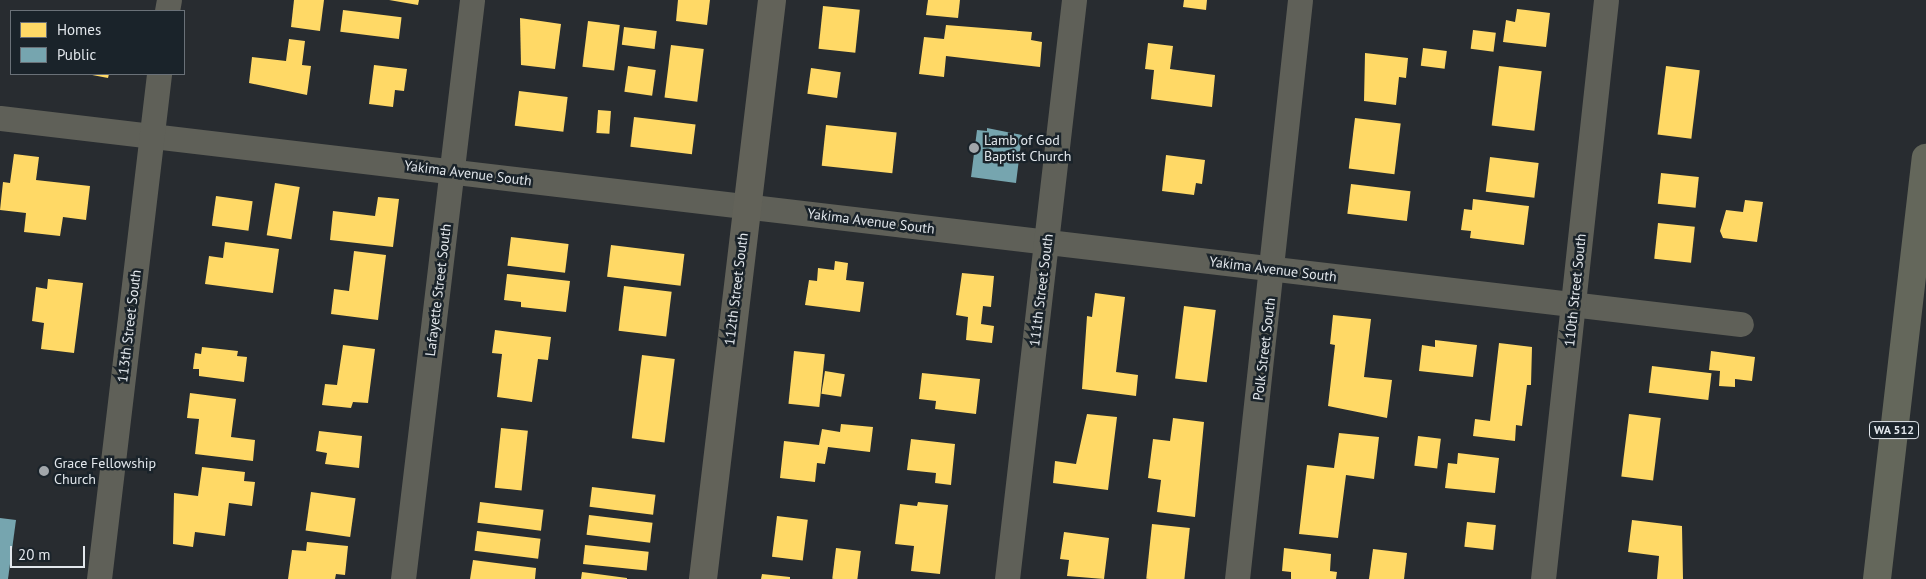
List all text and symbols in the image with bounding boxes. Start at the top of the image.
legend [10,10,185,75]
text: Homes [57,20,101,39]
text: Public [57,45,96,64]
place label: Lamb of God Baptist Church [984,132,1071,164]
marker: Lamb of God Baptist Church [968,142,980,154]
street label: Yakima Avenue South [403,157,533,189]
street label: Yakima Avenue South [806,205,936,237]
street label: Lafayette Street South [422,223,454,357]
street label: 112th Street South [721,232,751,346]
street label: 111th Street South [1026,233,1056,347]
street label: 110th Street South [1561,233,1589,347]
street label: Yakima Avenue South [1208,253,1338,285]
street label: 113th Street South [114,269,144,383]
street label: Polk Street South [1249,296,1279,402]
road number: WA 512 [1868,420,1920,440]
place label: Grace Fellowship Church [54,455,156,488]
marker: Grace Fellowship Church [38,465,50,477]
scale bar [12,536,88,568]
text: 20 m [18,545,51,564]

